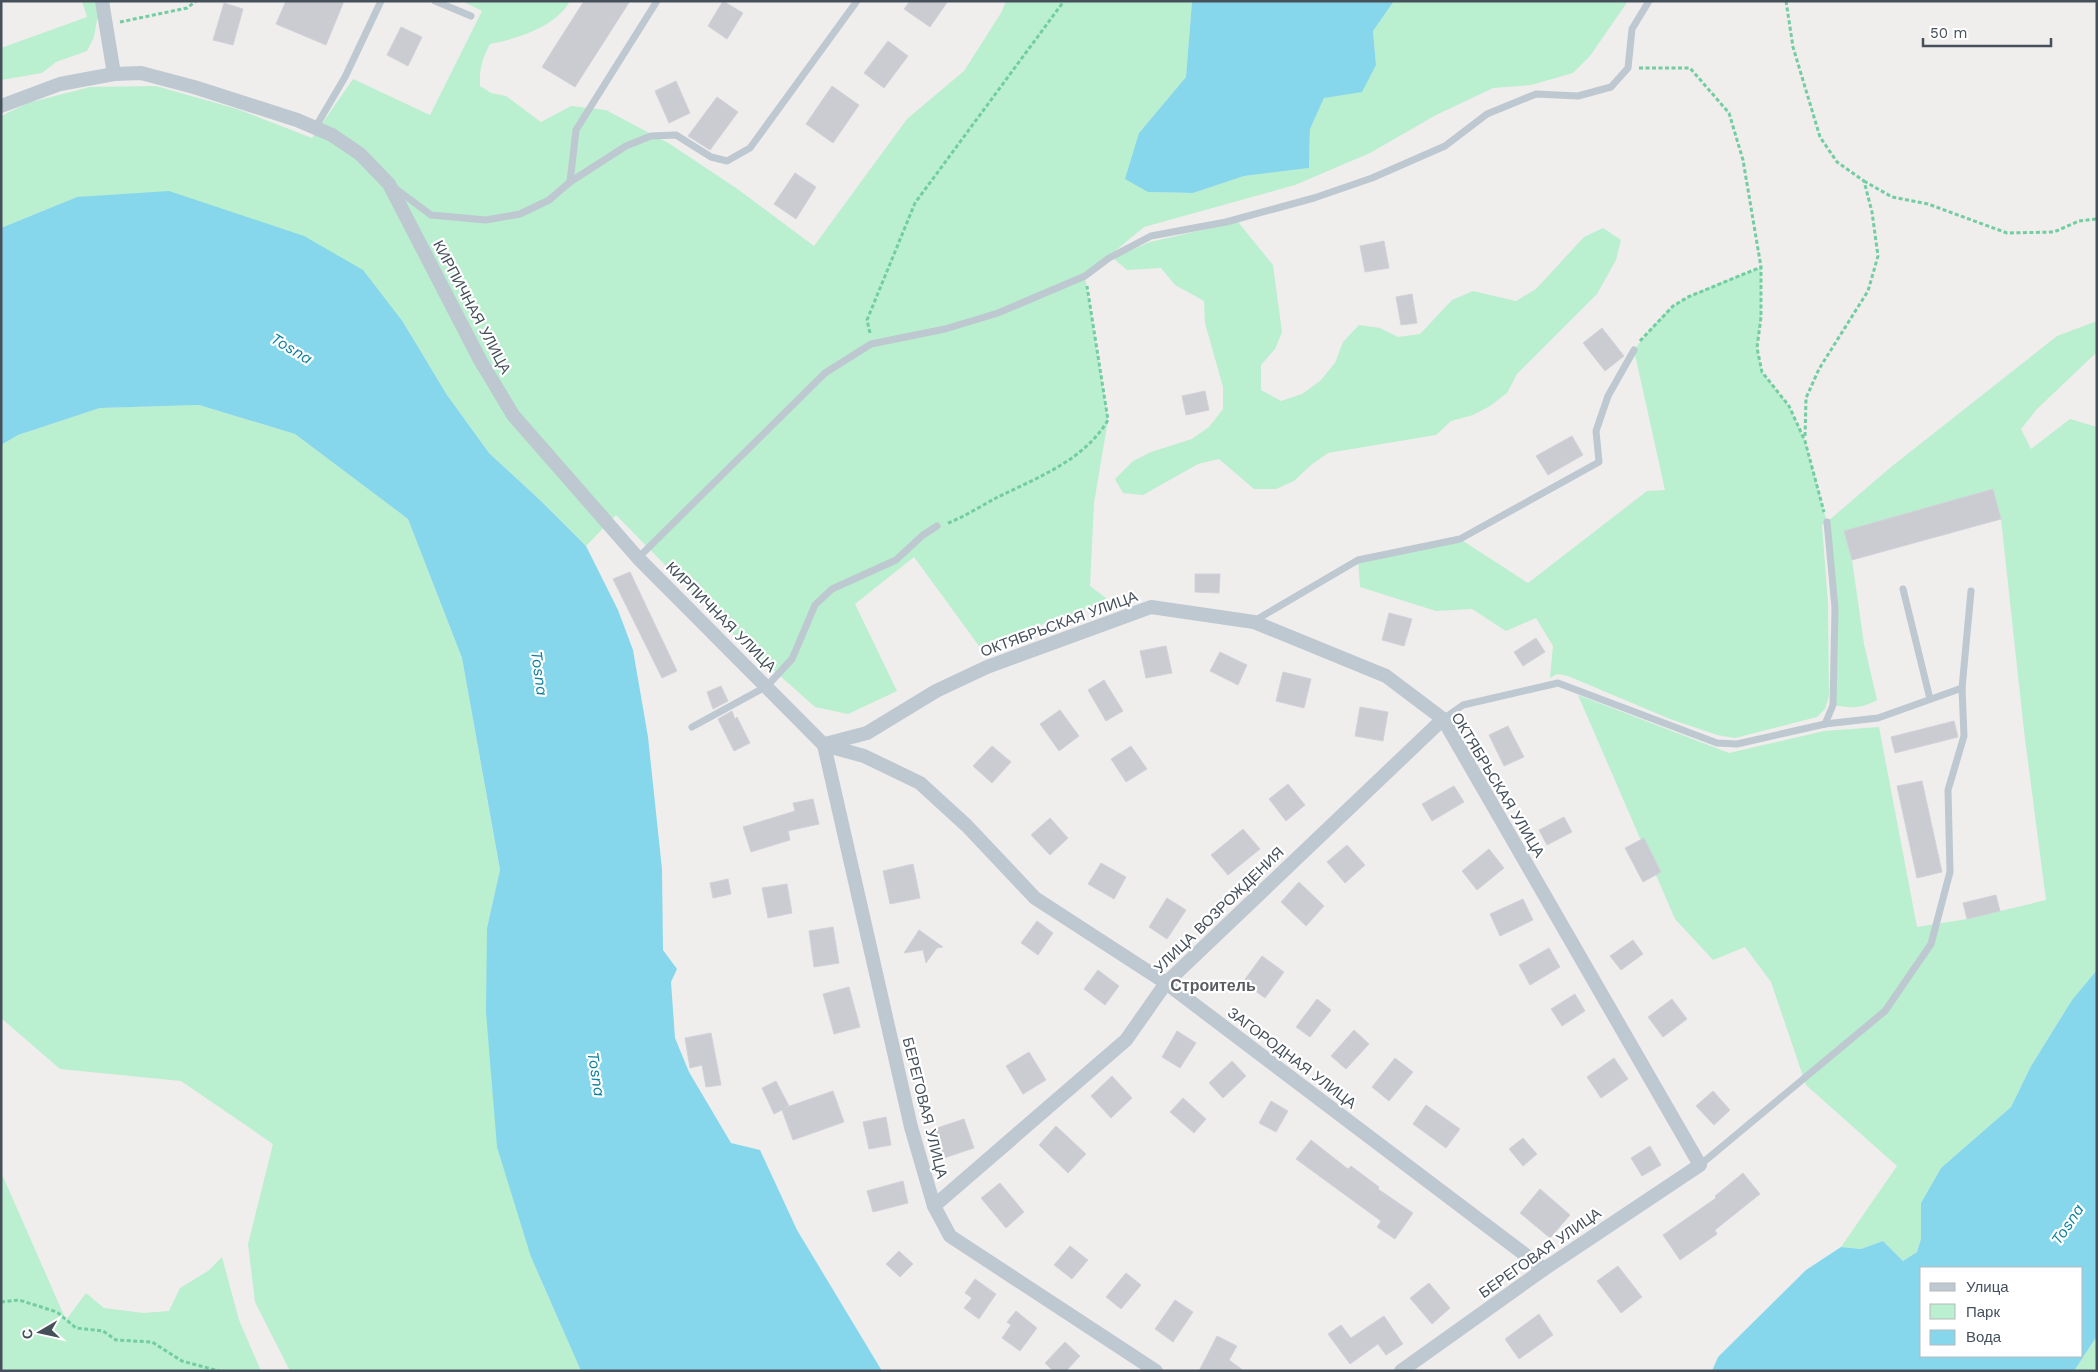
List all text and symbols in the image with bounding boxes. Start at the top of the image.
scale bar [1923,15,2050,47]
text: 50 m [1930,24,1967,42]
street label: КИРПИЧНАЯ УЛИЦА [429,237,515,377]
water label: Tosna [268,329,316,368]
street label: КИРПИЧНАЯ УЛИЦА [662,558,780,676]
street label: ОКТЯБРЬСКАЯ УЛИЦА [978,587,1140,661]
water label: Tosna [527,649,552,697]
street label: ОКТЯБРЬСКАЯ УЛИЦА [1448,709,1548,861]
street label: УЛИЦА ВОЗРОЖДЕНИЯ [1150,843,1288,977]
district label: Строитель [1170,976,1256,995]
street label: ЗАГОРОДНАЯ УЛИЦА [1224,1004,1360,1112]
street label: БЕРЕГОВАЯ УЛИЦА [899,1035,951,1181]
water label: Tosna [584,1050,609,1098]
water label: Tosna [2047,1200,2088,1248]
street label: БЕРЕГОВАЯ УЛИЦА [1475,1204,1605,1302]
legend [1920,1267,2083,1357]
text: Улица [1966,1278,2009,1296]
text: Парк [1966,1303,2000,1321]
north arrow [15,1307,65,1357]
text: С [18,1328,36,1340]
text: Вода [1966,1328,2002,1346]

